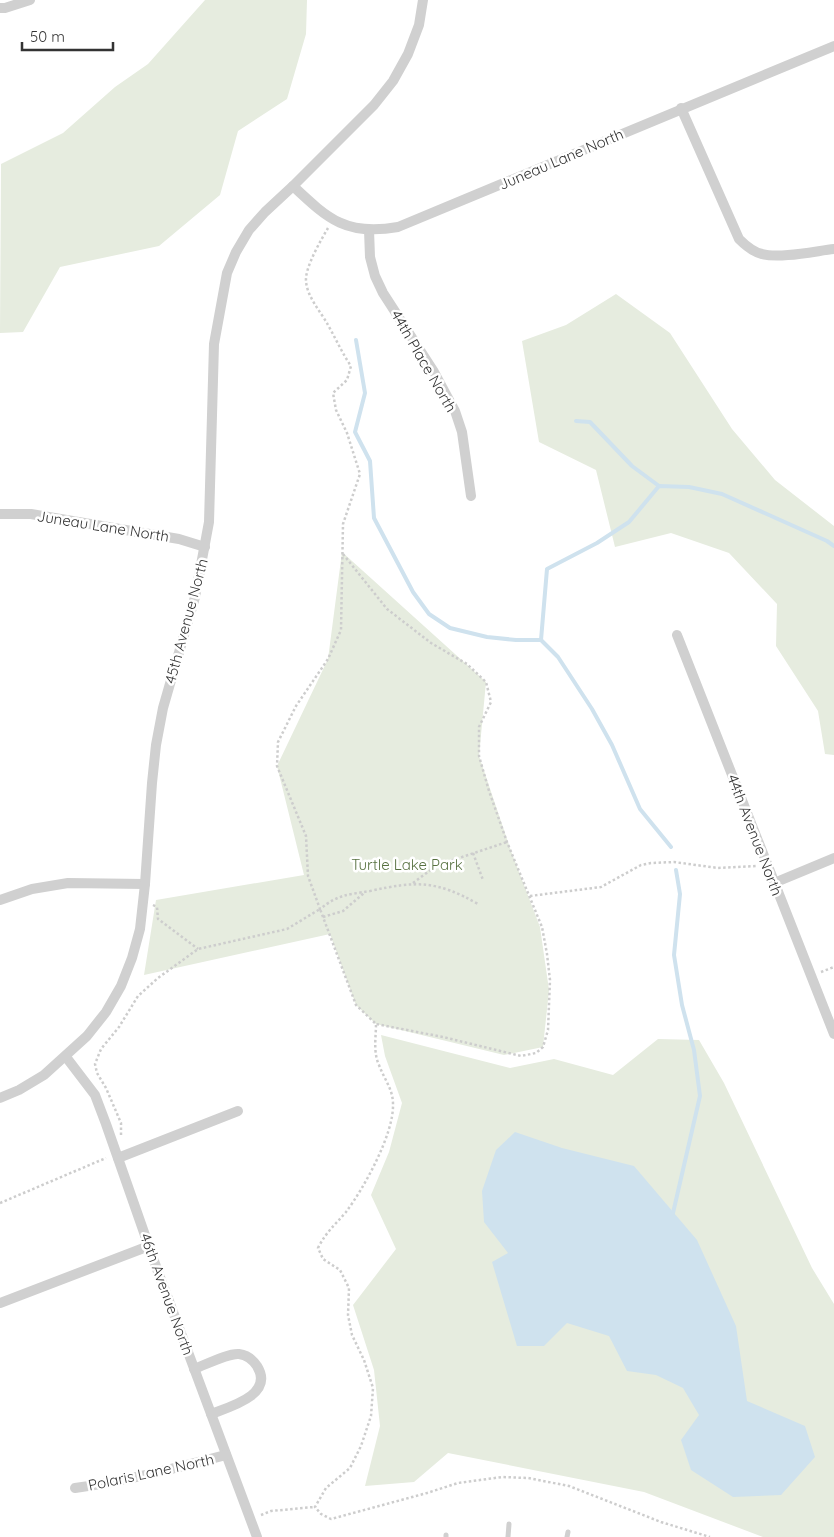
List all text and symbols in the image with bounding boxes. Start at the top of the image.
scale bar [22,20,114,52]
text: 50 m [30,27,65,46]
street label: Juneau Lane North [496,124,626,194]
street label: 44th Place North [387,307,461,415]
street label: Juneau Lane North [36,506,170,546]
street label: 45th Avenue North [160,556,212,686]
street label: 44th Avenue North [723,772,787,898]
park label: Turtle Lake Park [351,855,463,874]
street label: 46th Avenue North [136,1230,198,1358]
street label: Polaris Lane North [86,1449,216,1495]

